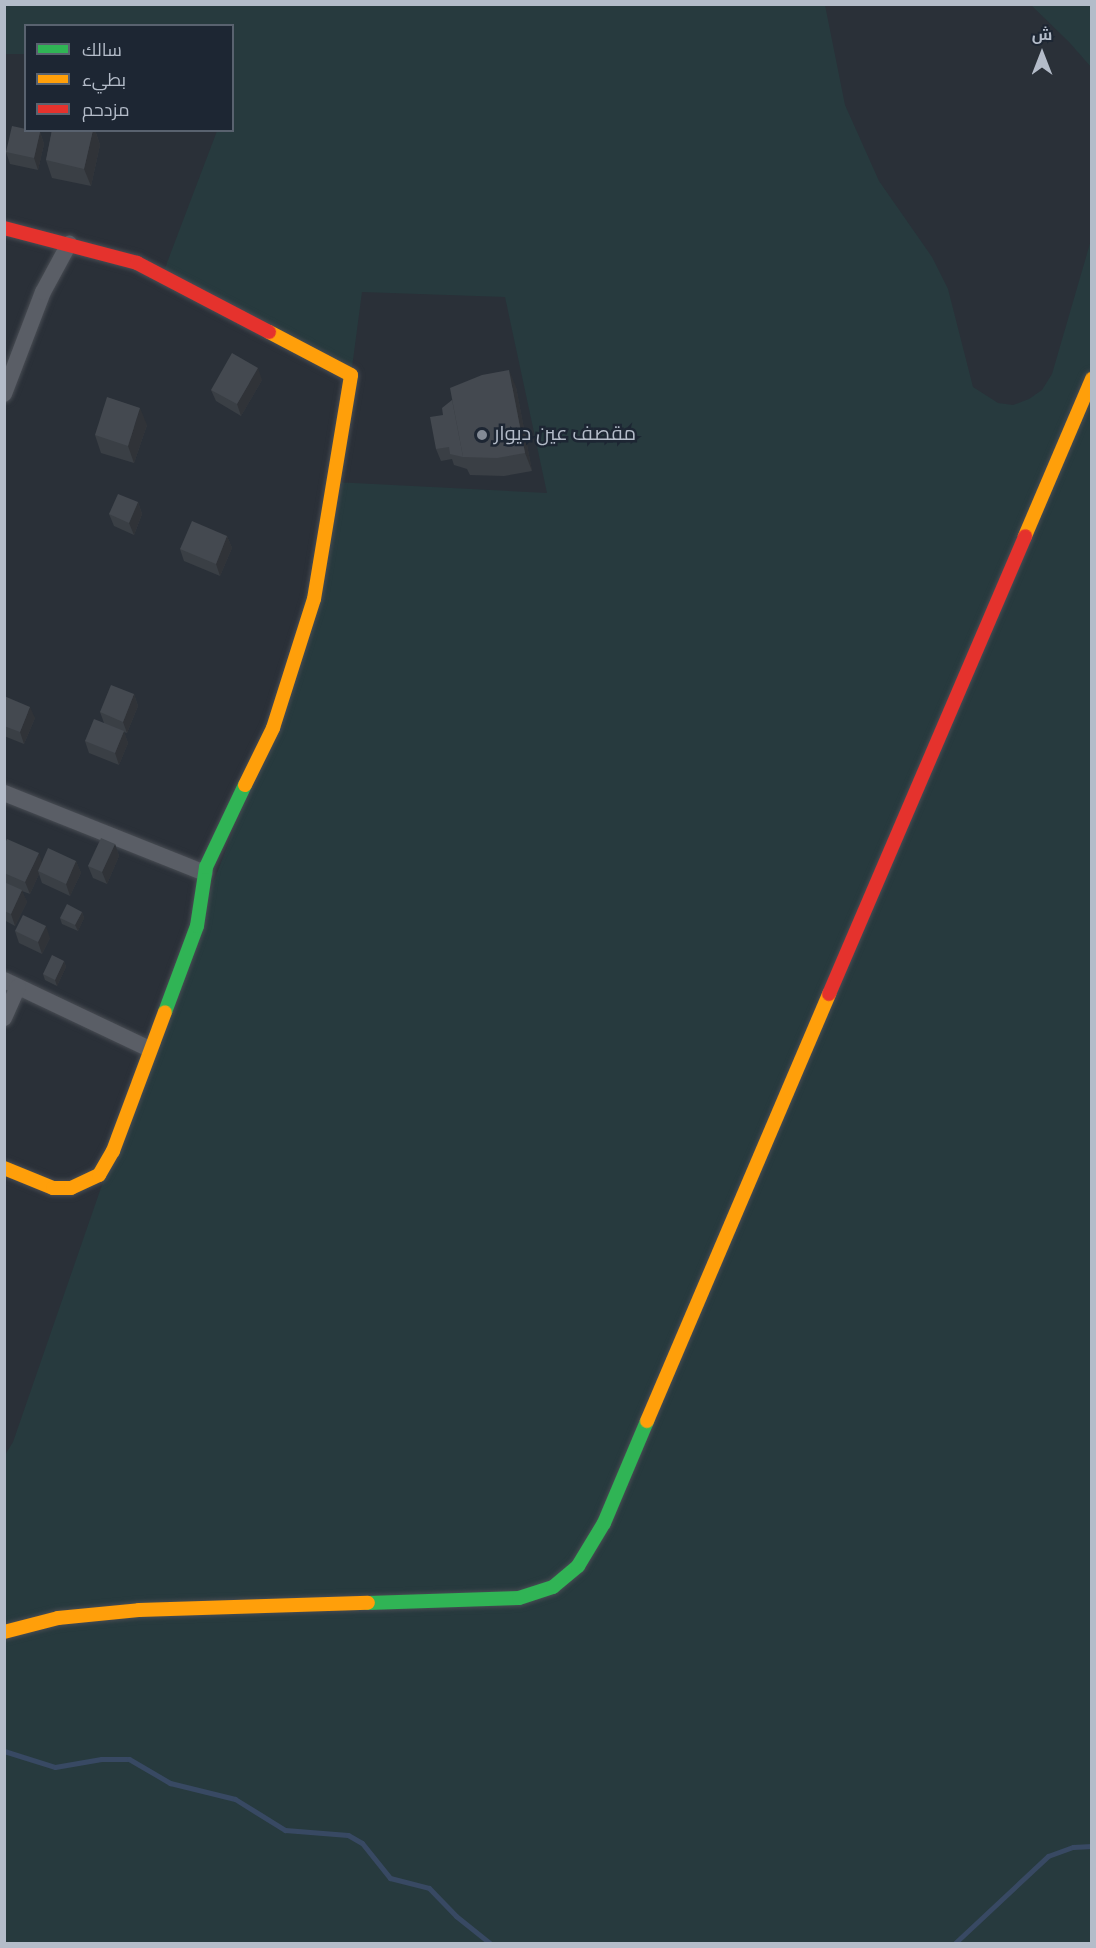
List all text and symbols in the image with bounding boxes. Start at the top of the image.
legend [24,24,234,132]
north arrow [1012,24,1072,84]
text: ش [1032,26,1052,46]
text: سالك [82,40,122,63]
text: بطيء [82,70,126,93]
text: مزدحم [82,100,130,123]
place label: مقصف عين ديوار [494,423,636,447]
marker: مقصف عين ديوار [475,428,489,442]

